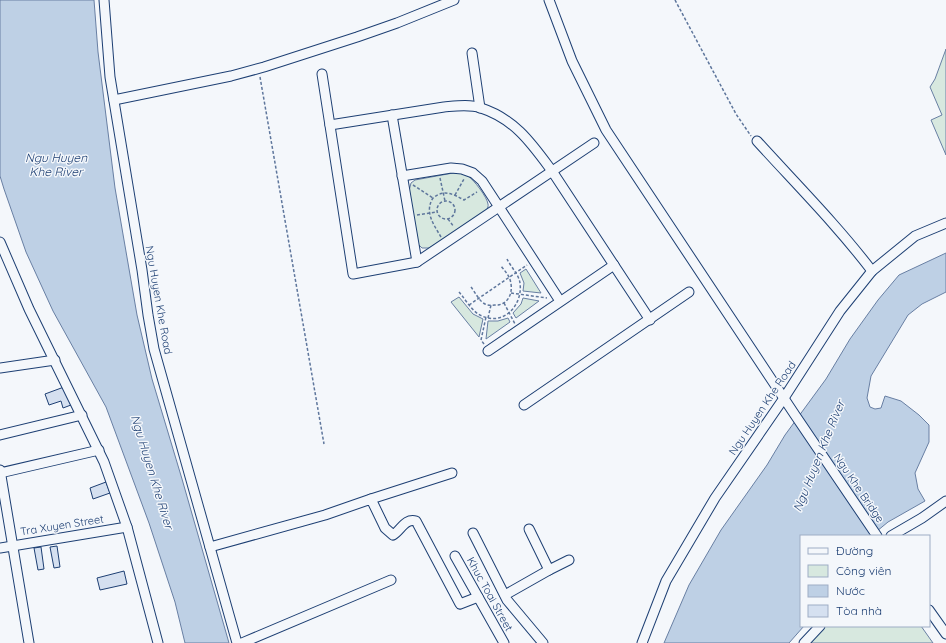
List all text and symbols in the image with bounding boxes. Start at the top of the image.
water label: Ngu Huyen Khe River [25,150,88,179]
street label: Ngu Huyen Khe Road [143,245,175,355]
street label: Ngu Huyen Khe Road [725,358,799,458]
water label: Ngu Huyen Khe River [789,397,848,514]
water label: Ngu Huyen Khe River [128,413,177,532]
street label: Ngu Khe Bridge [831,451,887,525]
street label: Tra Xuyen Street [19,511,105,539]
legend [800,535,930,627]
text: Đường [836,543,873,558]
street label: Khuc Toai Street [464,554,516,634]
text: Công viên [836,563,891,578]
text: Nước [836,583,865,598]
text: Tòa nhà [836,603,882,618]

